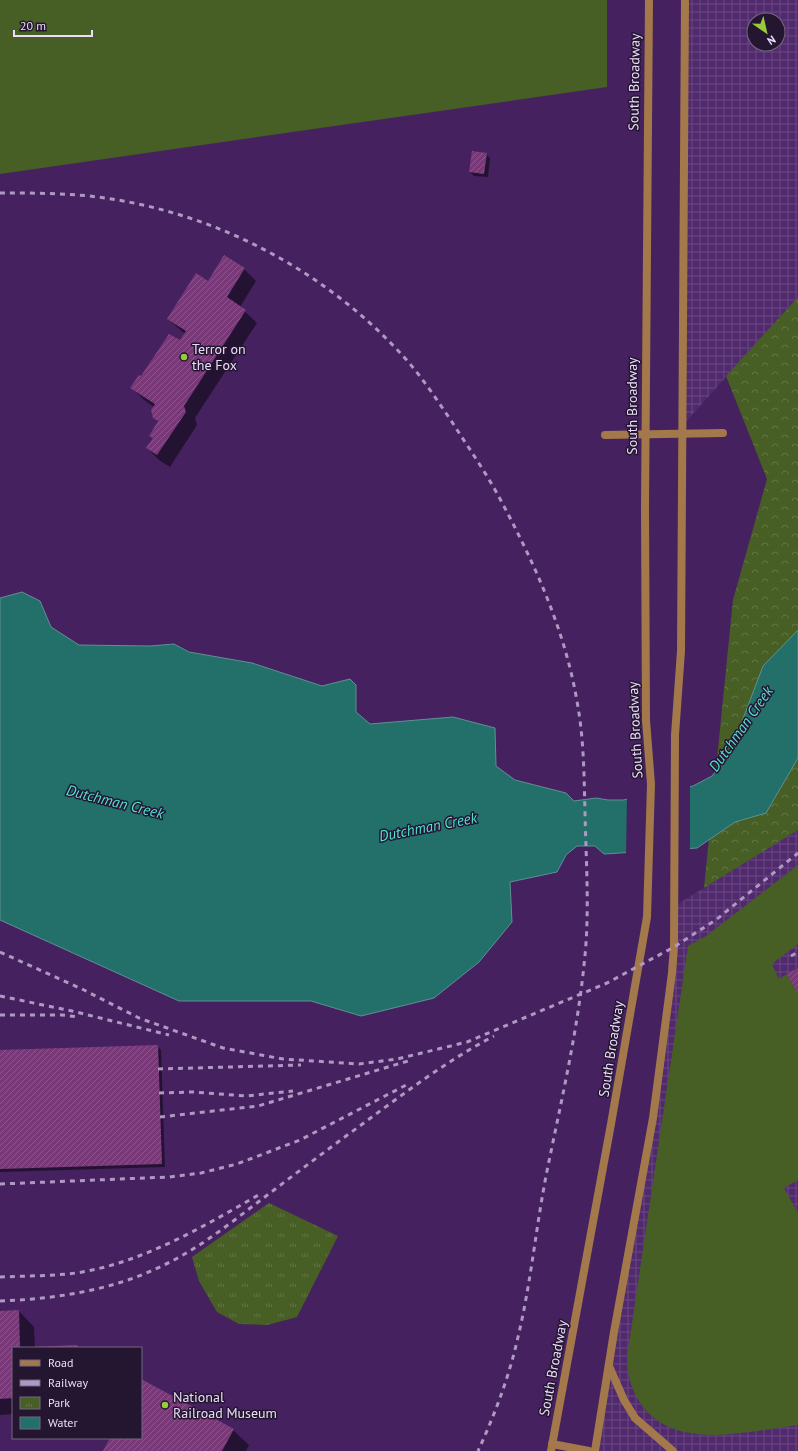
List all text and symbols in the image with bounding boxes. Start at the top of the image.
scale bar [14,12,92,38]
north arrow [746,12,786,52]
text: 20 m [20,18,46,33]
text: N [765,32,779,48]
street label: South Broadway [624,33,644,131]
place label: Terror on the Fox [192,340,246,374]
marker: Terror on the Fox [179,352,189,362]
street label: South Broadway [623,357,641,455]
street label: South Broadway [623,680,647,779]
water label: Dutchman Creek [704,681,778,775]
water label: Dutchman Creek [64,780,167,823]
water label: Dutchman Creek [377,807,480,845]
street label: South Broadway [594,999,628,1098]
street label: South Broadway [535,1318,571,1417]
legend [12,1347,142,1439]
text: Road [48,1355,73,1370]
text: Railway [48,1375,88,1390]
place label: National Railroad Museum [173,1388,277,1422]
text: Park [48,1395,70,1410]
marker: National Railroad Museum [160,1400,170,1410]
text: Water [48,1415,78,1430]

